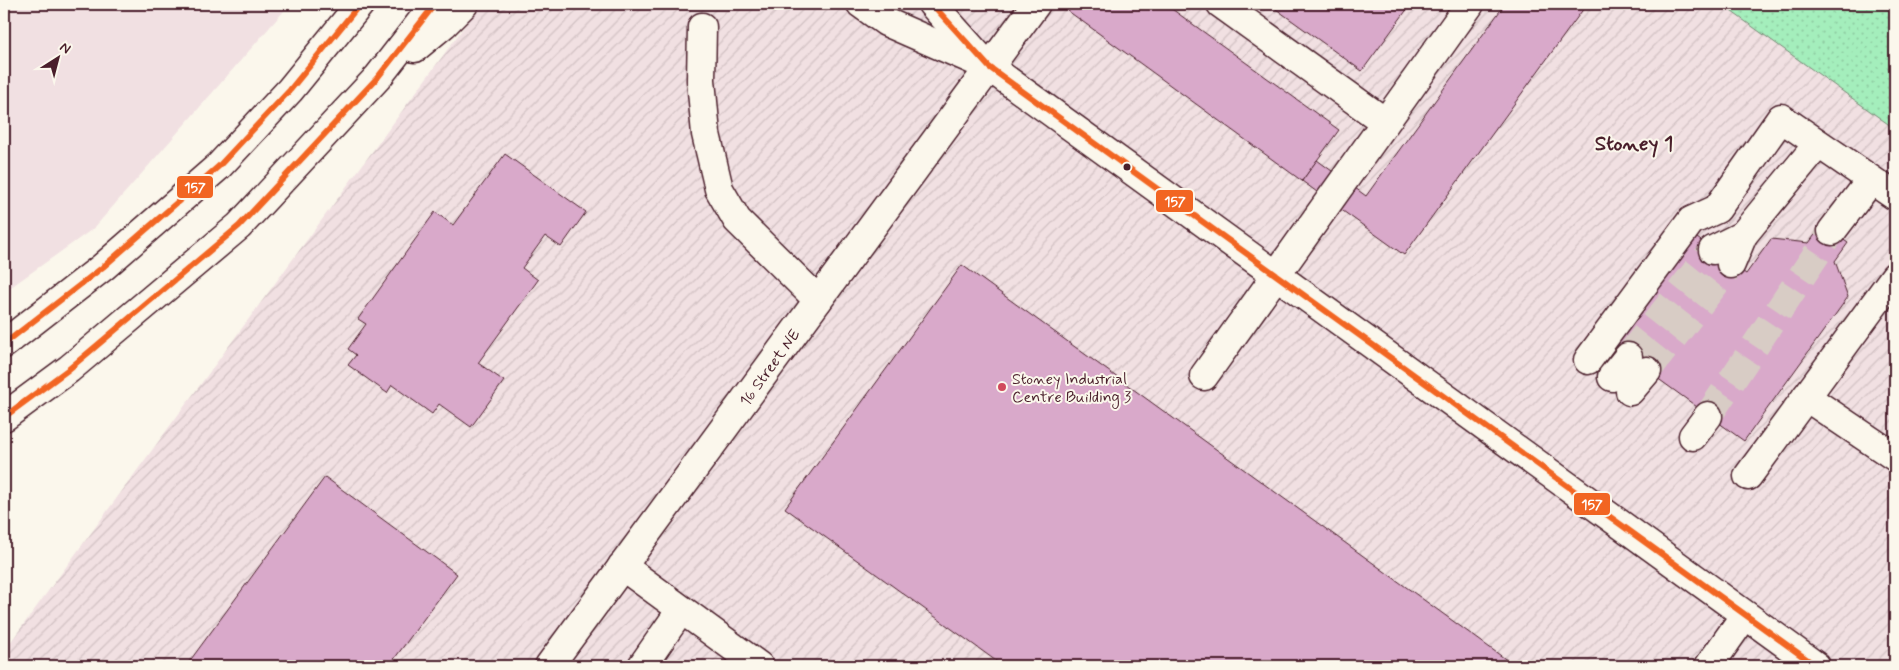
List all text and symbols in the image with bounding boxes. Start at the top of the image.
north arrow [32,32,82,82]
text: N [56,38,74,58]
district label: Stoney 1 [1595,130,1673,158]
unlabelled marker [1122,162,1132,172]
line badge: 157 [176,175,214,199]
text: 157 [184,179,206,197]
line badge: 157 [1155,189,1194,213]
text: 157 [1164,193,1186,211]
street label: 16 Street NE [735,325,805,411]
place label: Stoney Industrial Centre Building 3 [1012,369,1131,409]
marker: Stoney Industrial Centre Building 3 [996,381,1008,393]
line badge: 157 [1573,492,1611,516]
text: 157 [1581,496,1603,514]

